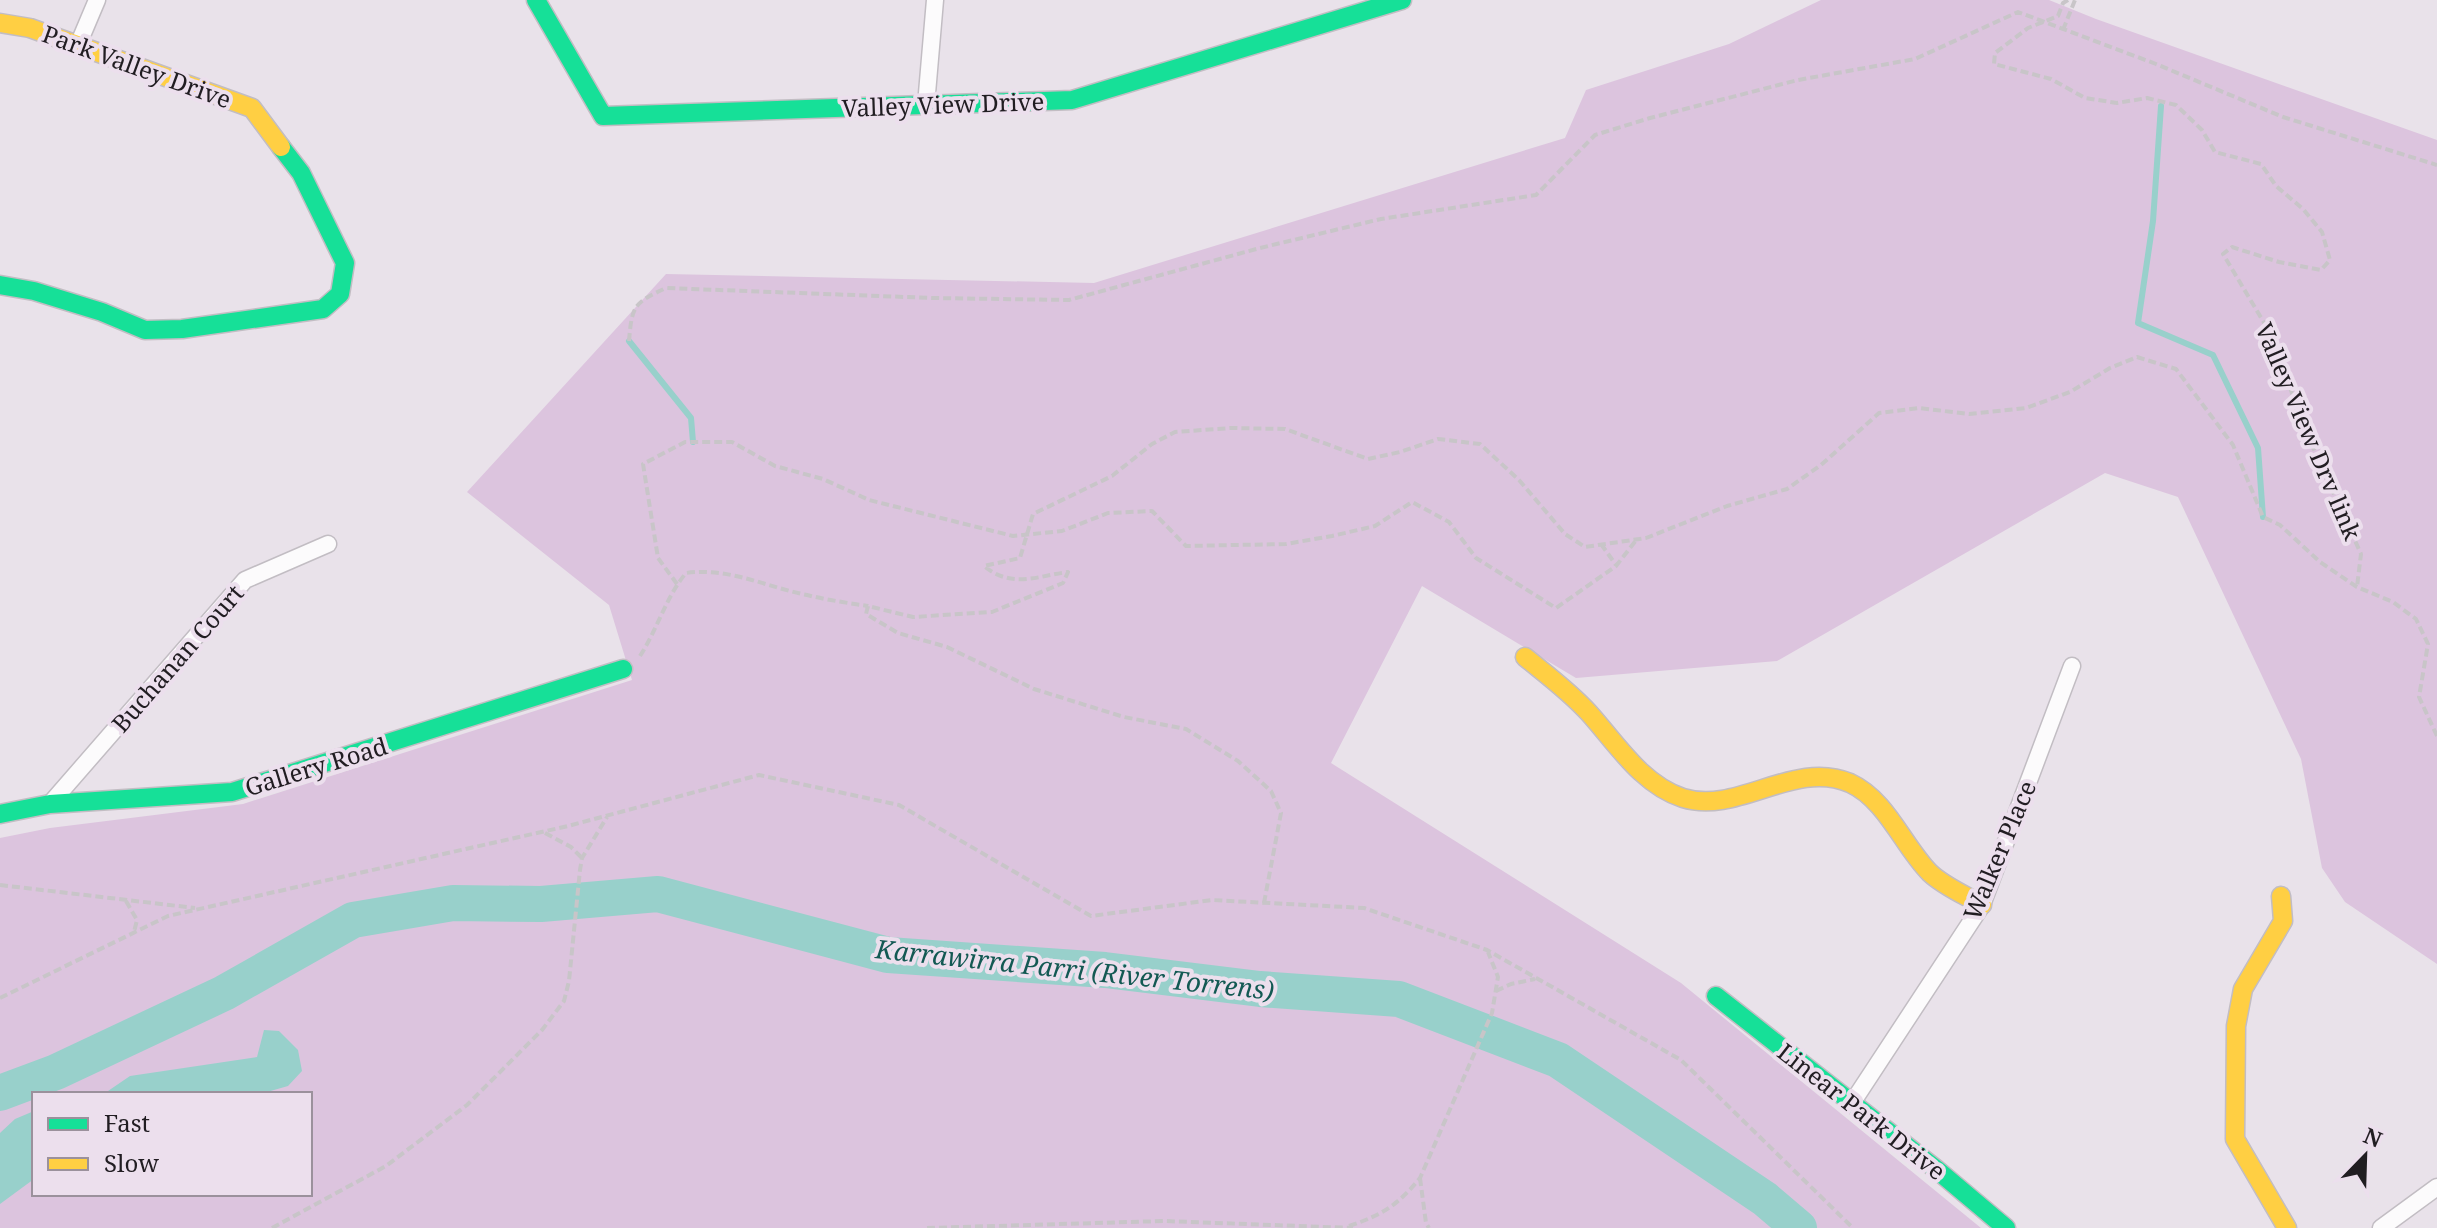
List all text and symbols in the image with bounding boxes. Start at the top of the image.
street label: Park Valley Drive [38,17,236,115]
street label: Valley View Drive [841,84,1045,124]
street label: Valley View Drv link [2248,317,2370,546]
street label: Buchanan Court [104,577,250,739]
street label: Gallery Road [241,729,392,803]
street label: Walker Place [1955,775,2043,925]
water label: Karrawirra Parri (River Torrens) [873,930,1276,1008]
street label: Linear Park Drive [1771,1035,1953,1187]
legend [32,1092,312,1196]
text: Fast [104,1106,150,1139]
north arrow [2325,1116,2405,1196]
text: N [2359,1119,2387,1154]
text: Slow [104,1146,159,1179]

